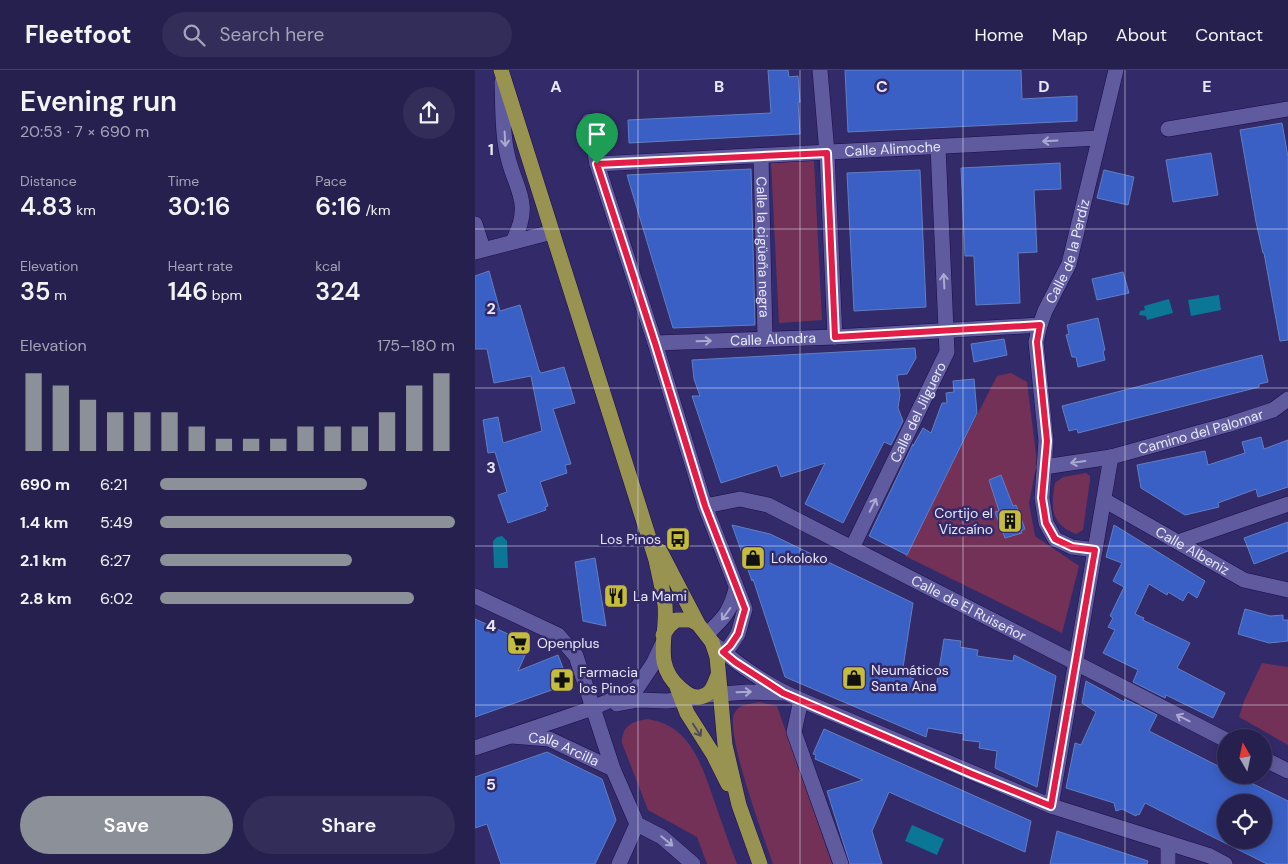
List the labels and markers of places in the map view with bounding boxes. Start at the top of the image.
pin [576,113,618,164]
place label: Cortijo el Vizcaíno [934,504,993,538]
building icon: Cortijo el Vizcaíno [997,508,1023,534]
bus stop icon: Los Pinos [665,526,691,552]
place label: Los Pinos [600,530,661,548]
shop icon: Lokoloko [740,545,766,571]
place label: Lokoloko [771,549,828,567]
restaurant icon: La Mami [603,583,629,609]
place label: La Mami [633,587,687,605]
supermarket icon: Openplus [506,630,532,656]
place label: Openplus [537,634,600,652]
place label: Neumáticos Santa Ana [871,661,949,695]
place label: Farmacia los Pinos [579,663,638,697]
shop icon: Neumáticos Santa Ana [841,665,867,691]
pharmacy icon: Farmacia los Pinos [549,667,575,693]

